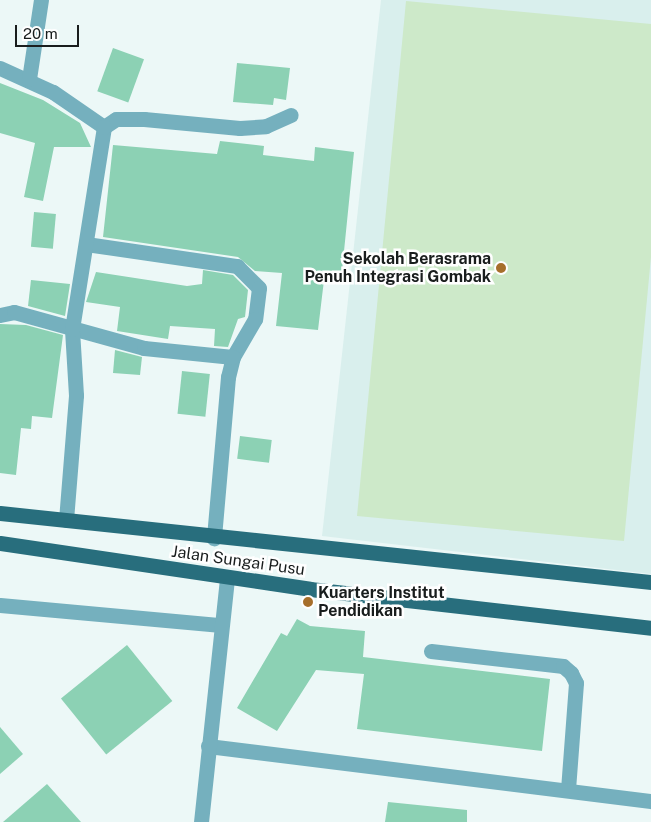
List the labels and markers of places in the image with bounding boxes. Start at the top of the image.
place label: Sekolah Berasrama Penuh Integrasi Gombak [304,249,491,287]
marker: Sekolah Berasrama Penuh Integrasi Gombak [495,262,507,274]
place label: Kuarters Institut Pendidikan [318,583,445,621]
marker: Kuarters Institut Pendidikan [302,596,314,608]

